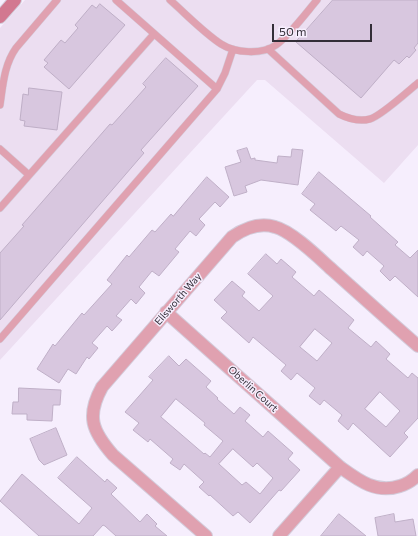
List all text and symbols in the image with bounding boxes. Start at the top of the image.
scale bar [274,16,374,42]
text: 50 m [279,24,307,38]
street label: Ellsworth Way [152,271,204,327]
street label: Oberlin Court [226,364,280,414]

